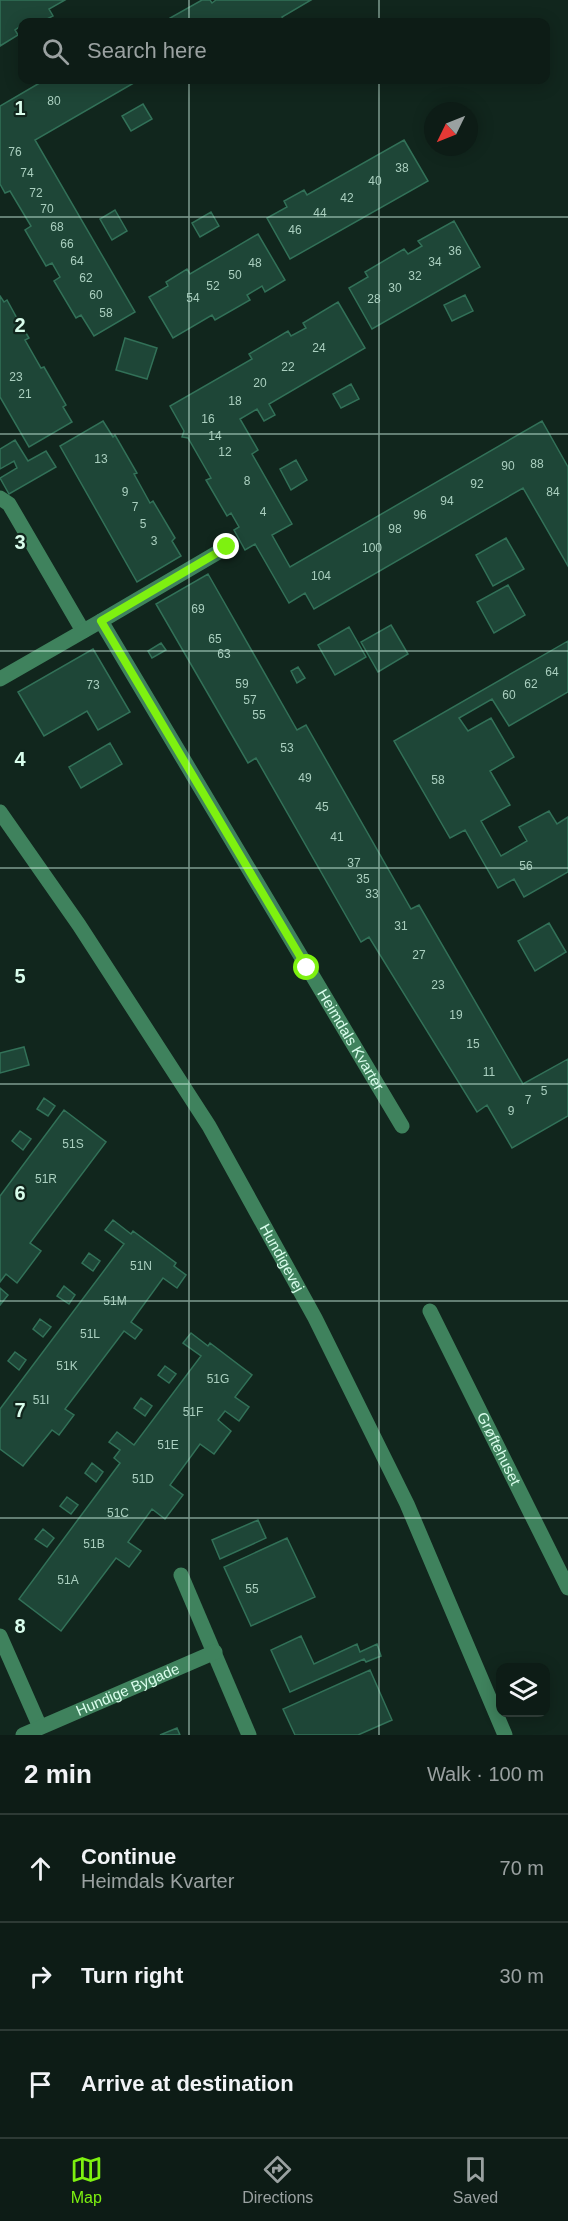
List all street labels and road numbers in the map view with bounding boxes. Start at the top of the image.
street label: Heimdals Kvarter [314,986,388,1093]
street label: Hundigevej [257,1221,308,1295]
street label: Grøftehuset [474,1409,525,1489]
street label: Hundige Bygade [73,1659,182,1719]

